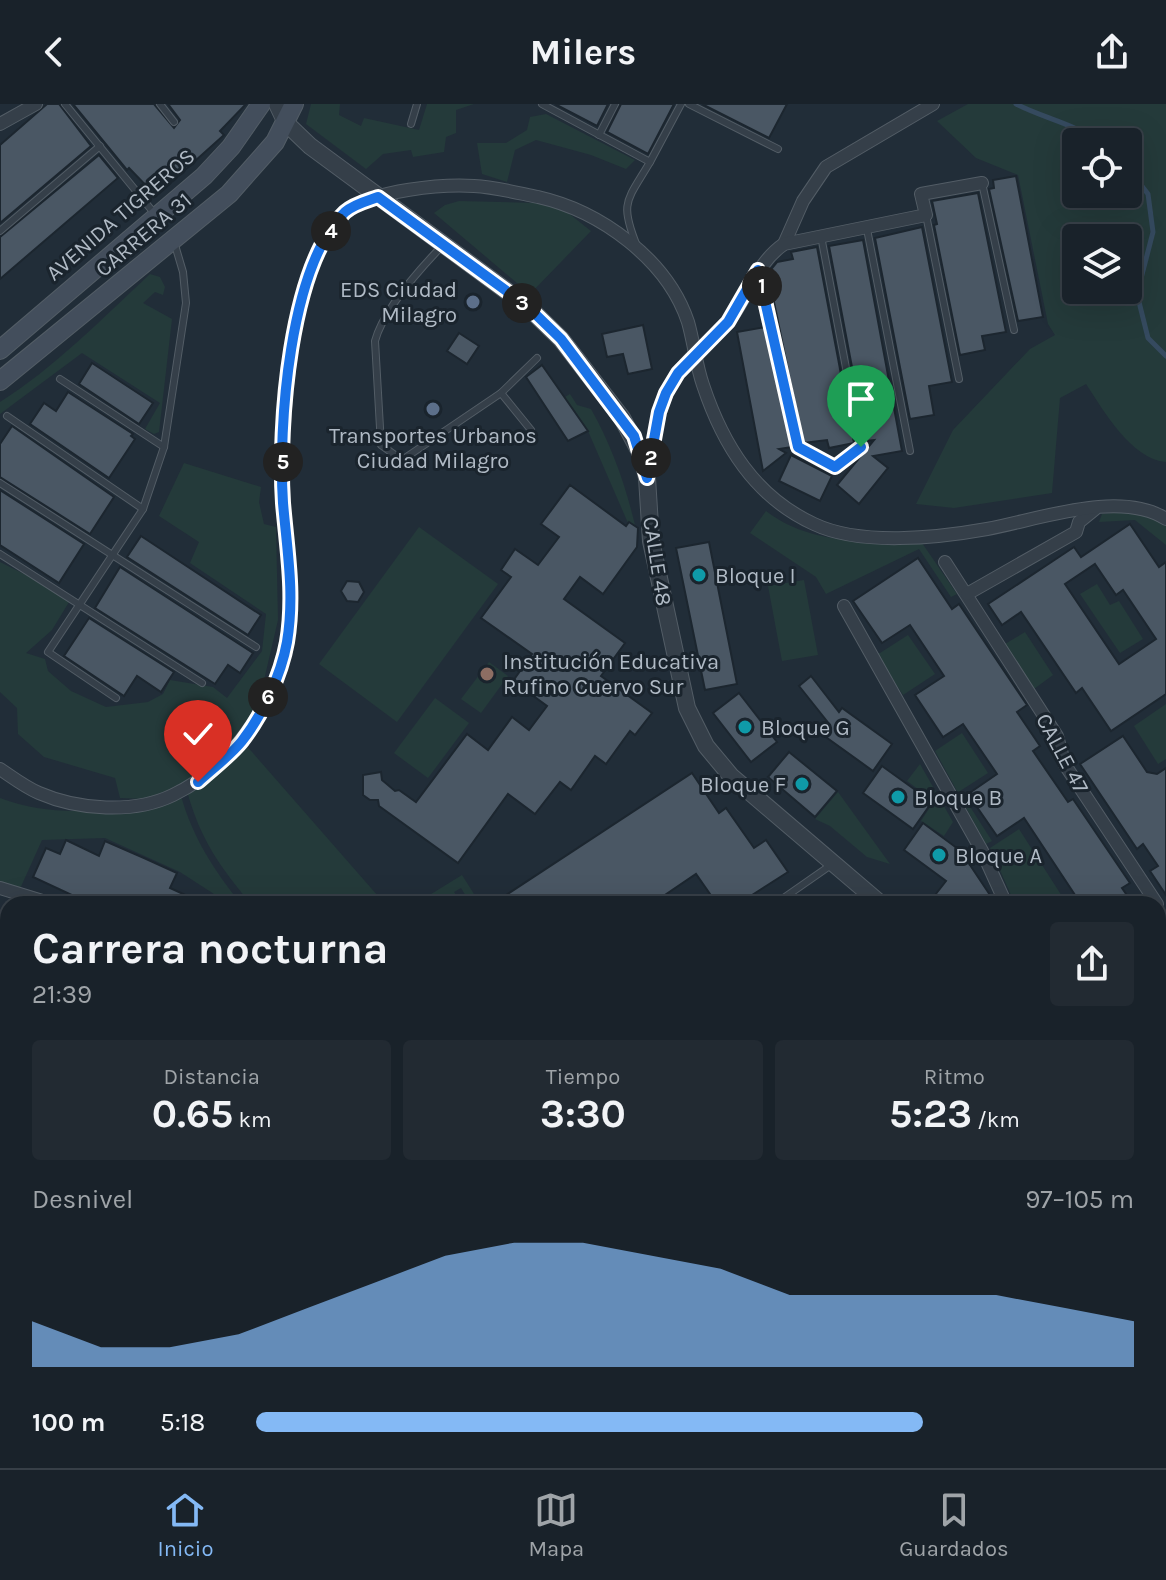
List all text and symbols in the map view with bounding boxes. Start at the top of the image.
icon: back [32,30,76,74]
icon: share [1090,30,1134,74]
text: Milers [530,31,636,73]
map controls [1062,128,1142,304]
button: locate [1062,128,1142,208]
street label: AVENIDA TIGREROS [41,143,200,286]
street label: CARRERA 31 [90,187,197,282]
pin: 4 [311,211,351,251]
text: 4 [324,218,338,244]
button: layers [1062,224,1142,304]
pin: 1 [742,266,782,306]
text: 1 [758,273,766,299]
place label: EDS Ciudad Milagro [340,277,457,328]
pin: 3 [502,283,542,323]
text: 3 [515,290,529,316]
marker: EDS Ciudad Milagro [464,293,482,311]
pin [827,365,895,447]
icon: arrive [839,377,883,421]
marker: Transportes Urbanos Ciudad Milagro [424,400,442,418]
place label: Transportes Urbanos Ciudad Milagro [329,423,537,474]
pin: 2 [631,438,671,478]
pin: 5 [263,442,303,482]
text: 2 [644,445,658,471]
text: 5 [277,449,289,475]
street label: CALLE 48 [637,515,677,608]
place label: Bloque I [715,563,796,589]
marker: Bloque I [690,566,708,584]
place label: Institución Educativa Rufino Cuervo Sur [503,649,719,700]
marker: Institución Educativa Rufino Cuervo Sur [478,665,496,683]
pin: 6 [248,677,288,717]
text: 6 [261,684,275,710]
pin [164,700,232,782]
street label: CALLE 47 [1030,709,1094,798]
icon: check [176,712,220,756]
place label: Bloque G [761,715,850,741]
marker: Bloque G [736,718,754,736]
place label: Bloque F [700,772,786,798]
marker: Bloque F [793,775,811,793]
place label: Bloque B [914,785,1002,811]
marker: Bloque B [889,788,907,806]
place label: Bloque A [955,843,1043,869]
marker: Bloque A [930,846,948,864]
button: share [1050,922,1134,1006]
text: Carrera nocturna [32,923,389,974]
text: 21:39 [32,979,92,1010]
text: Distancia [164,1064,260,1090]
text: Tiempo [546,1064,620,1090]
text: Ritmo [924,1064,985,1090]
text: 0.65 [152,1090,233,1137]
text: 3:30 [540,1090,626,1137]
text: 5:23 [889,1090,972,1137]
text: km [233,1107,272,1133]
text: /km [972,1107,1020,1133]
text: Desnivel [32,1184,133,1215]
text: 97–105 m [1025,1184,1134,1215]
text: 100 m [32,1407,105,1438]
text: 5:18 [160,1407,205,1438]
tab: Inicio [158,1488,213,1562]
tab: Mapa [528,1488,584,1562]
tab: Guardados [899,1488,1008,1562]

